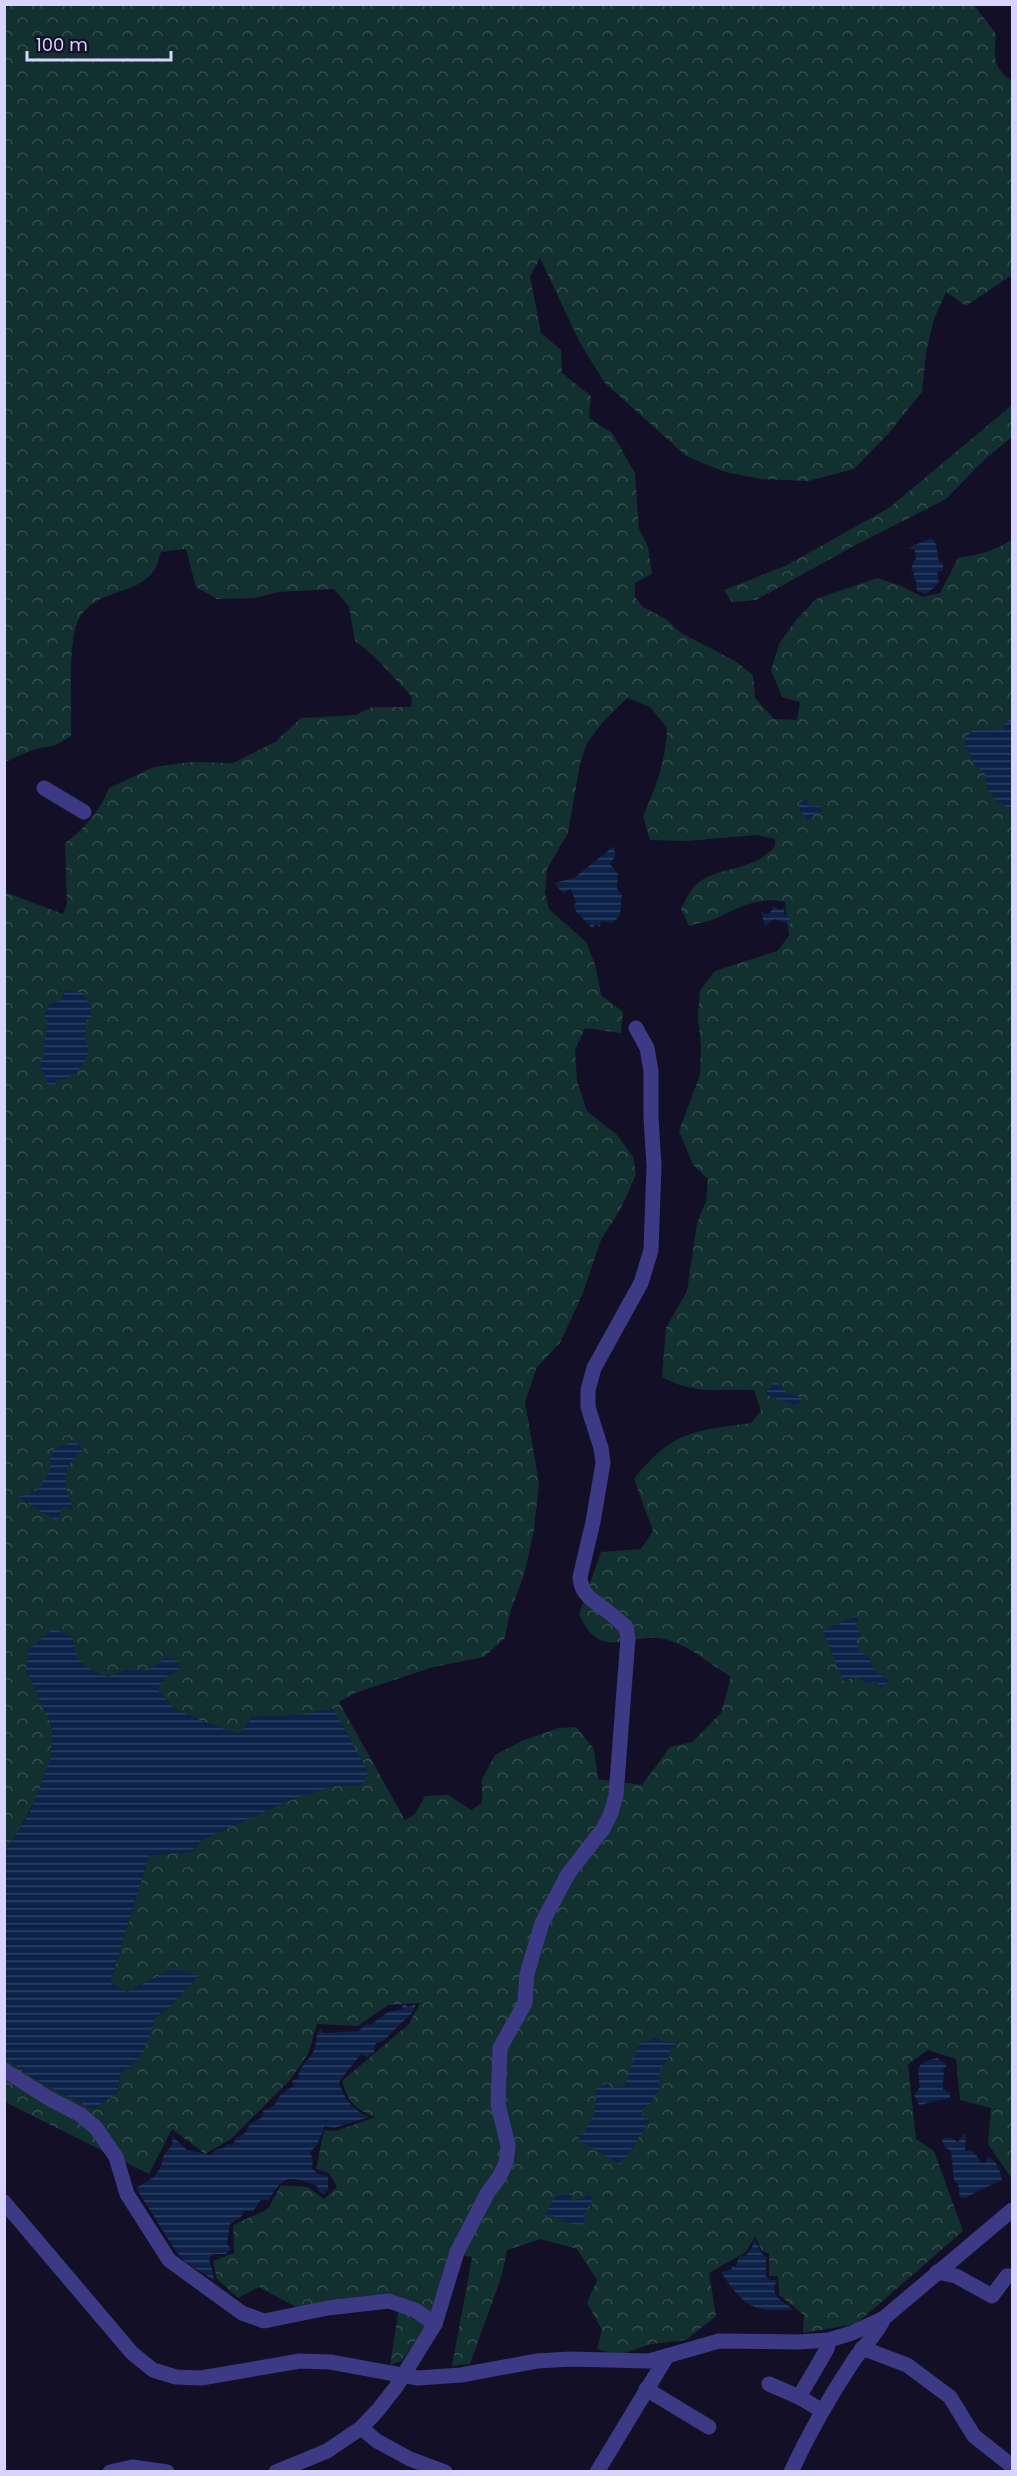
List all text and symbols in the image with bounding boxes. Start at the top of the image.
scale bar [27,24,171,62]
text: 100 m [36,32,88,57]

